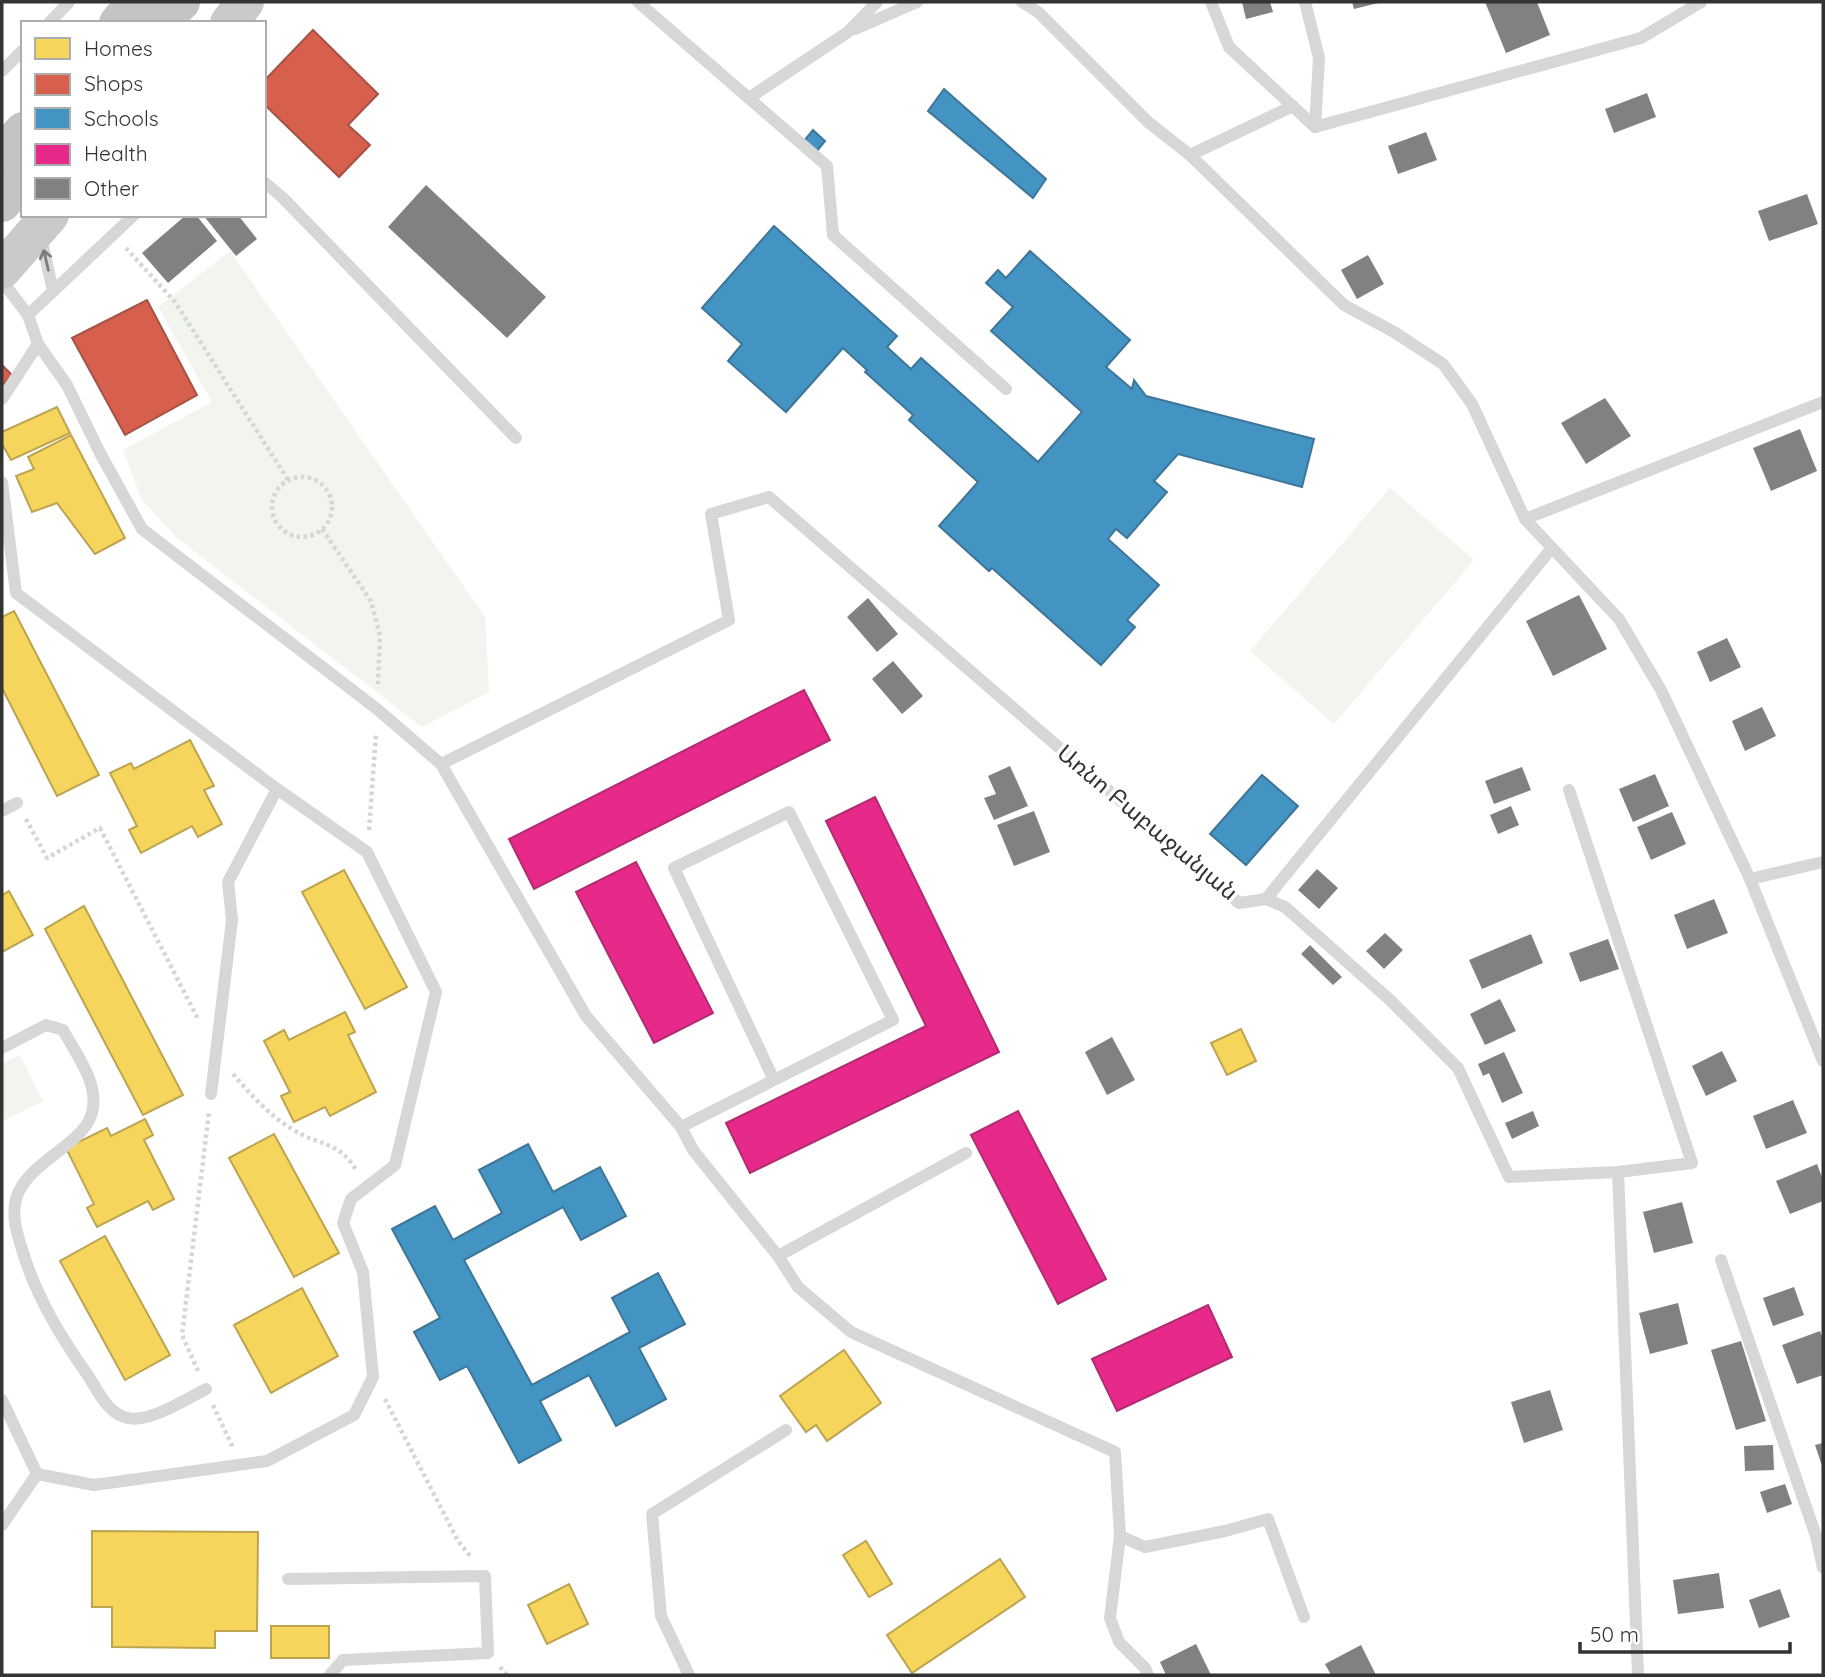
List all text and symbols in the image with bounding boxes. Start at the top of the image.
legend [21,21,266,217]
text: Homes [84,35,153,61]
text: Shops [84,70,143,96]
text: Schools [84,105,159,131]
text: Health [84,140,148,166]
text: Other [84,175,139,201]
one-way arrow [39,249,52,272]
street label: Առնո Բաբաջանյան [1052,738,1244,906]
scale bar [1580,1610,1790,1654]
text: 50 m [1590,1621,1639,1647]

